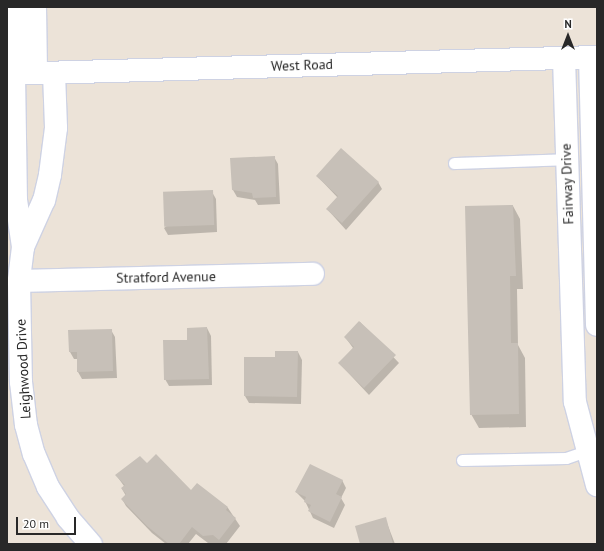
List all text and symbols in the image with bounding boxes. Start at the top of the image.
north arrow [548,16,588,56]
text: N [564,17,572,31]
street label: West Road [271,56,333,74]
street label: Fairway Drive [557,143,577,225]
street label: Stratford Avenue [116,268,216,286]
street label: Leighwood Drive [12,319,34,419]
scale bar [18,509,78,535]
text: 20 m [23,516,49,531]

